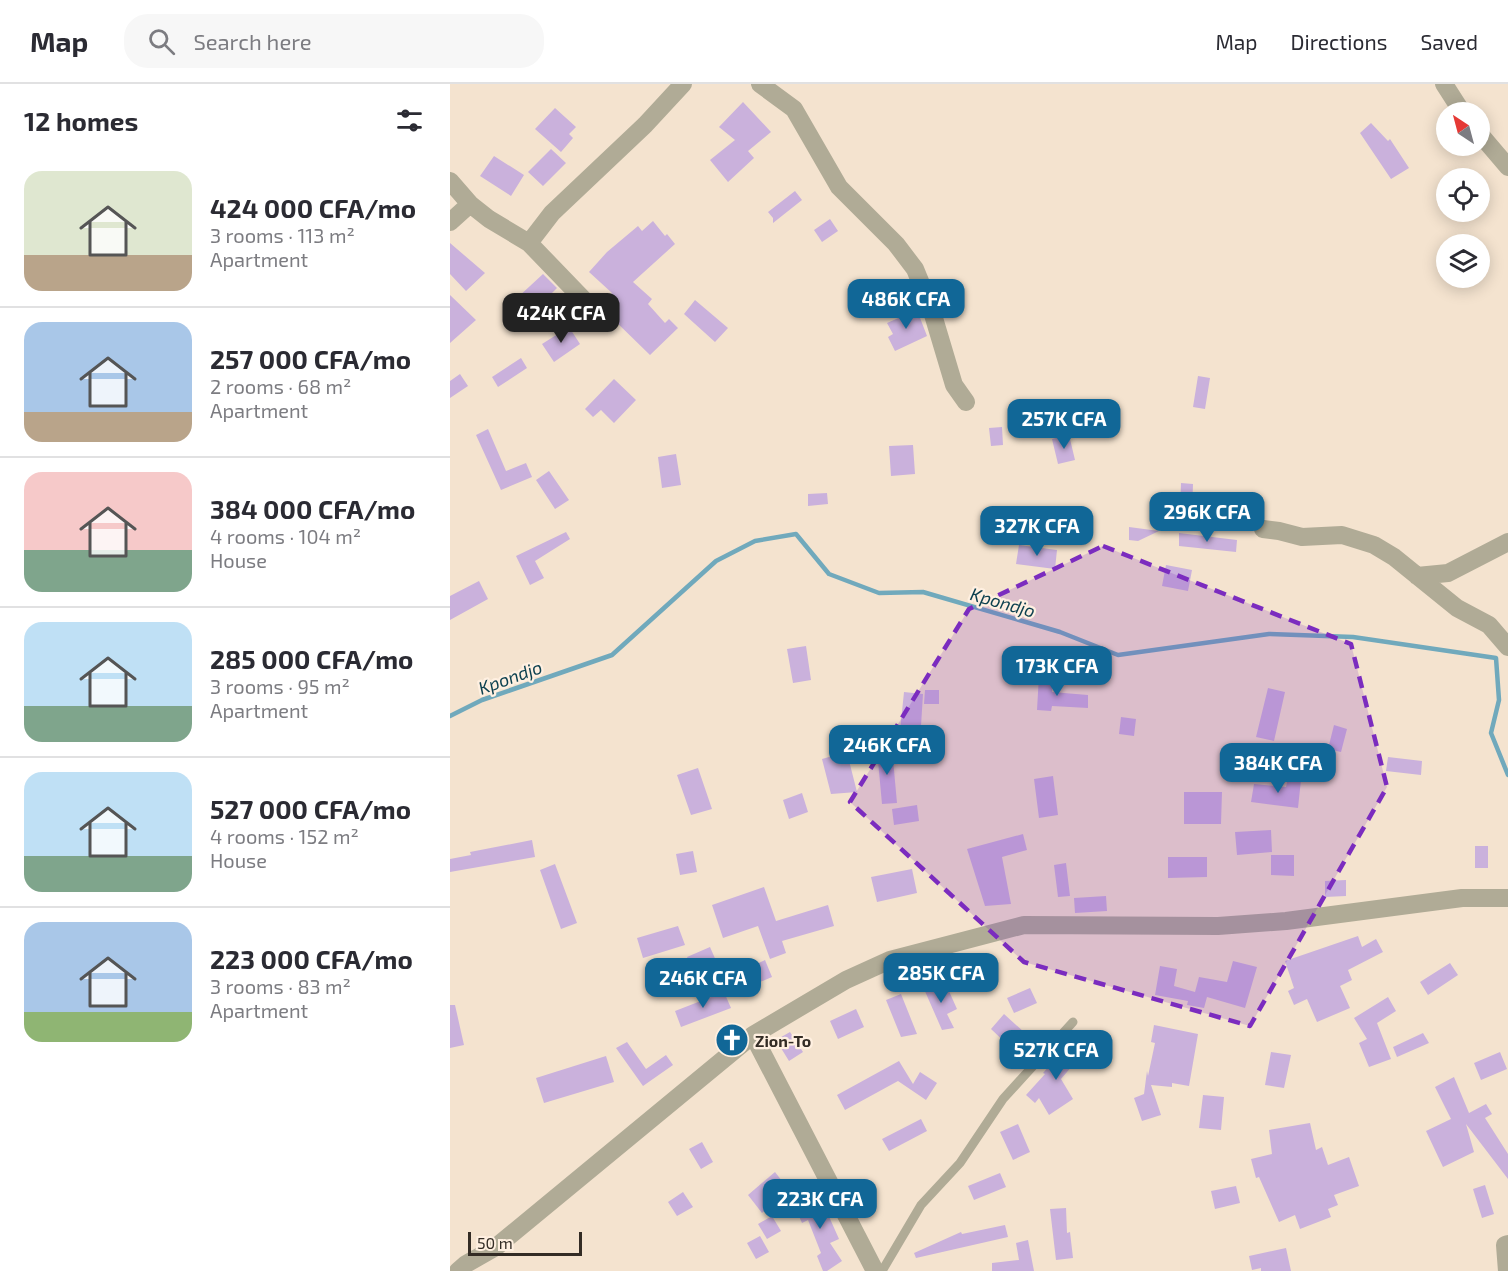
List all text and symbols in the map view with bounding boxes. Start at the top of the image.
search box [124,14,544,68]
text: Map [30,24,88,58]
icon: search [145,25,178,58]
text: Search here [193,28,312,54]
text: Map [1215,29,1258,54]
text: Directions [1291,29,1387,54]
text: Saved [1420,29,1478,54]
north arrow [1436,102,1490,156]
map controls [1436,102,1490,288]
icon: filters [393,104,426,137]
text: 12 homes [24,105,138,136]
button: locate [1436,168,1490,222]
text: 424 000 CFA/mo [210,192,416,223]
icon: home [72,195,144,267]
text: 3 rooms · 113 m² [210,223,355,247]
button: layers [1436,234,1490,288]
text: Apartment [210,247,308,271]
pin: 486K CFA [844,279,968,330]
text: 486K CFA [862,286,950,310]
pin: 424K CFA [499,293,623,344]
text: 424K CFA [517,300,605,324]
text: 257 000 CFA/mo [210,343,411,374]
icon: home [72,346,144,418]
text: 2 rooms · 68 m² [210,374,351,398]
text: Apartment [210,398,308,422]
pin: 257K CFA [1002,399,1126,450]
text: 257K CFA [1021,406,1107,430]
pin: 296K CFA [1145,492,1269,543]
text: 384 000 CFA/mo [210,493,415,524]
icon: home [72,496,144,568]
text: 296K CFA [1163,499,1251,523]
pin: 327K CFA [975,506,1099,557]
text: 327K CFA [994,513,1080,537]
text: 4 rooms · 104 m² [210,524,361,548]
text: House [210,548,267,572]
water label: Kpondjo [968,582,1038,622]
text: 285 000 CFA/mo [210,643,413,674]
icon: home [72,646,144,718]
pin: 173K CFA [995,646,1119,697]
text: 173K CFA [1016,653,1098,677]
water label: Kpondjo [475,655,545,699]
text: 3 rooms · 95 m² [210,674,350,698]
text: Apartment [210,698,308,722]
pin: 246K CFA [825,725,949,776]
text: 246K CFA [843,732,931,756]
pin: 384K CFA [1216,743,1340,794]
text: 384K CFA [1234,750,1322,774]
text: 527 000 CFA/mo [210,793,411,824]
icon: home [72,796,144,868]
text: 4 rooms · 152 m² [210,824,359,848]
text: House [210,848,267,872]
text: 223 000 CFA/mo [210,943,413,974]
icon: home [72,946,144,1018]
pin: 285K CFA [879,953,1003,1004]
pin: 246K CFA [641,958,765,1009]
text: 285K CFA [898,960,984,984]
text: 246K CFA [659,965,747,989]
text: 3 rooms · 83 m² [210,974,351,998]
text: Apartment [210,998,308,1022]
church icon: Zion-To [714,1022,750,1058]
pin: 527K CFA [994,1030,1118,1081]
place label: Zion-To [755,1031,811,1050]
text: 527K CFA [1013,1037,1099,1061]
pin: 223K CFA [758,1179,882,1230]
text: 223K CFA [777,1186,863,1210]
scale bar [468,1229,582,1256]
text: 50 m [477,1233,513,1252]

